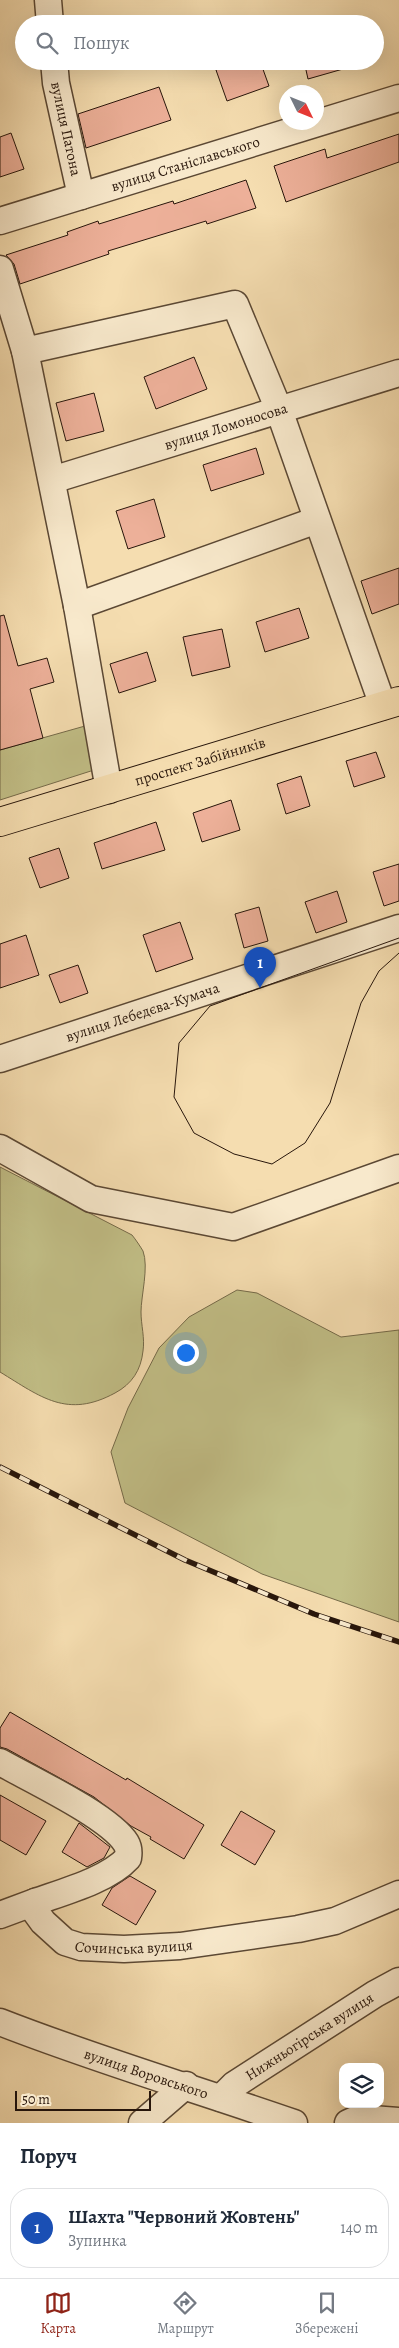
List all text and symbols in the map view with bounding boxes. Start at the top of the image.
search box [15,15,384,70]
icon: search [33,29,61,57]
text: Пошук [73,30,130,56]
street label: вулиця Патона [46,80,86,178]
north arrow [279,85,324,130]
street label: вулиця Станіславського [108,131,262,196]
street label: вулиця Ломоносова [162,398,290,455]
street label: проспект Забійників [132,732,268,791]
pin: 1 [244,947,276,988]
street label: вулиця Лебедєва-Кумача [63,978,222,1047]
your location [173,1340,199,1366]
street label: Сочинська вулиця [72,1934,194,1959]
street label: Нижньогірська вулиця [241,1988,377,2085]
street label: вулиця Воровського [81,2044,211,2104]
map controls [339,2063,384,2108]
button: layers [339,2063,384,2108]
scale bar [15,2088,151,2111]
text: 50 m [22,2090,50,2109]
text: Поруч [20,2142,77,2170]
text: Шахта "Червоний Жовтень" [68,2204,299,2230]
text: 1 [34,2217,40,2239]
text: 140 m [340,2217,378,2239]
text: Зупинка [68,2230,127,2252]
tab: Карта [41,2289,76,2338]
tab: Маршрут [157,2289,214,2338]
tab: Збережені [295,2289,358,2338]

